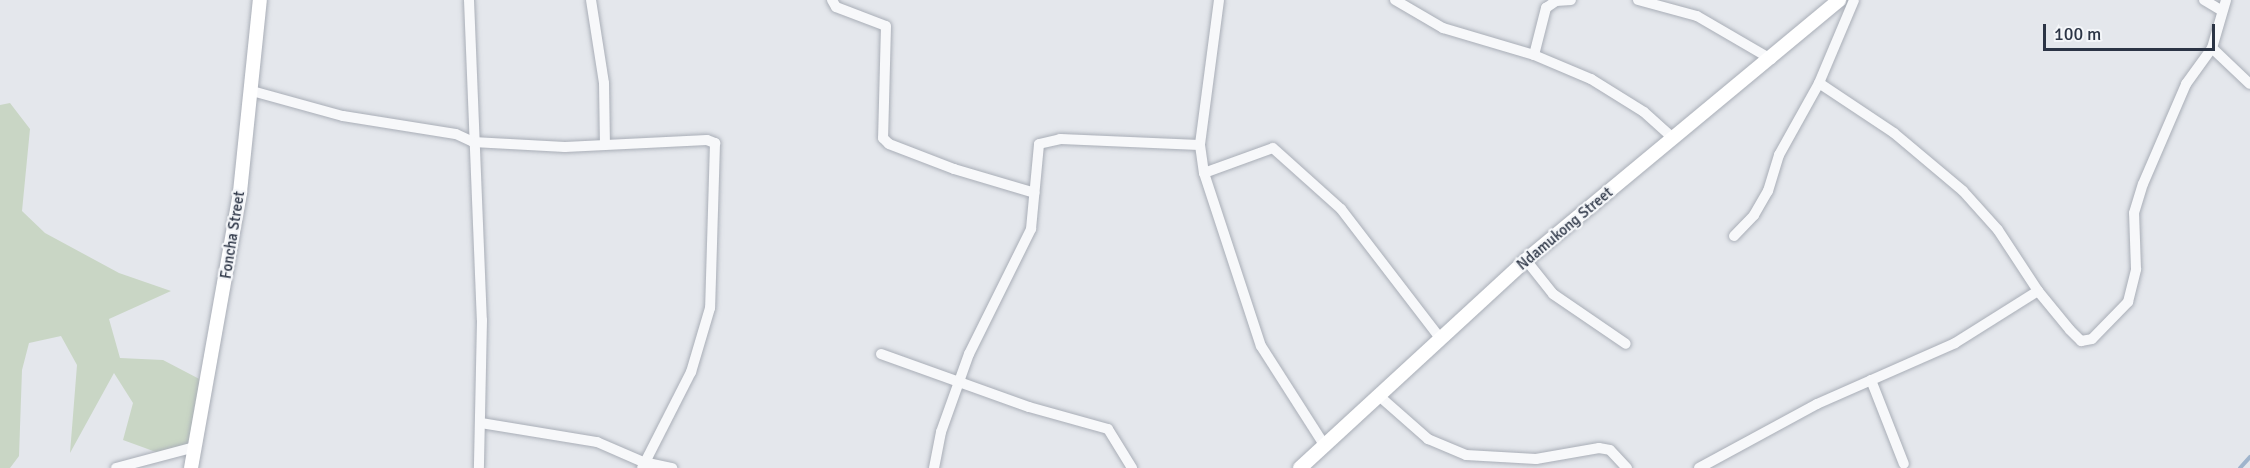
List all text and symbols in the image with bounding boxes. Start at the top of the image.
scale bar [2046,12,2218,50]
text: 100 m [2054,23,2101,45]
street label: Ndamukong Street [1513,184,1617,274]
street label: Foncha Street [217,190,249,280]

